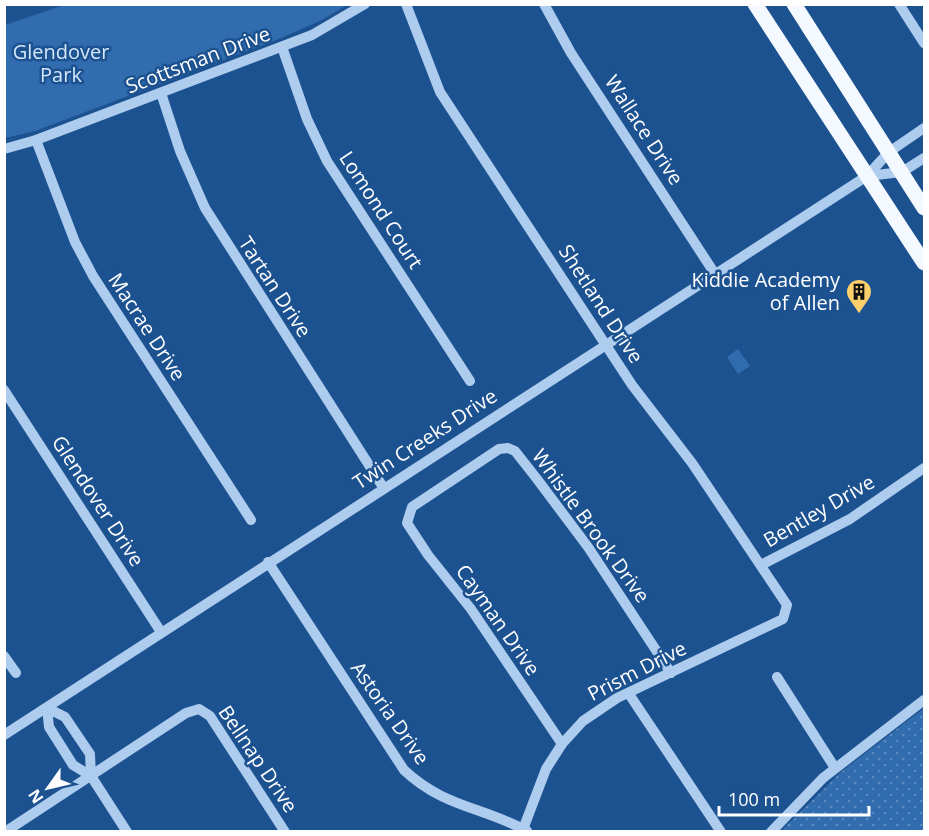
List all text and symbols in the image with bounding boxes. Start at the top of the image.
street label: Scottsman Drive [122,20,274,99]
park label: Glendover Park [13,38,109,88]
street label: Wallace Drive [599,70,690,190]
street label: Lomond Court [333,146,429,274]
street label: Tartan Drive [233,231,318,342]
street label: Shetland Drive [553,239,650,368]
place label: Kiddie Academy of Allen [691,266,841,316]
street label: Macrae Drive [103,268,192,386]
building icon: Kiddie Academy of Allen [844,277,874,315]
street label: Twin Creeks Drive [348,382,502,495]
street label: Glendover Drive [46,430,151,571]
street label: Whistle Brook Drive [526,443,656,608]
street label: Bentley Drive [758,468,879,553]
street label: Cayman Drive [450,559,547,681]
street label: Prism Drive [583,634,691,707]
street label: Astoria Drive [345,656,436,770]
street label: Bellnap Drive [213,700,304,818]
north arrow [18,758,78,818]
scale bar [719,779,869,817]
text: N [23,785,48,808]
text: 100 m [728,787,780,811]

